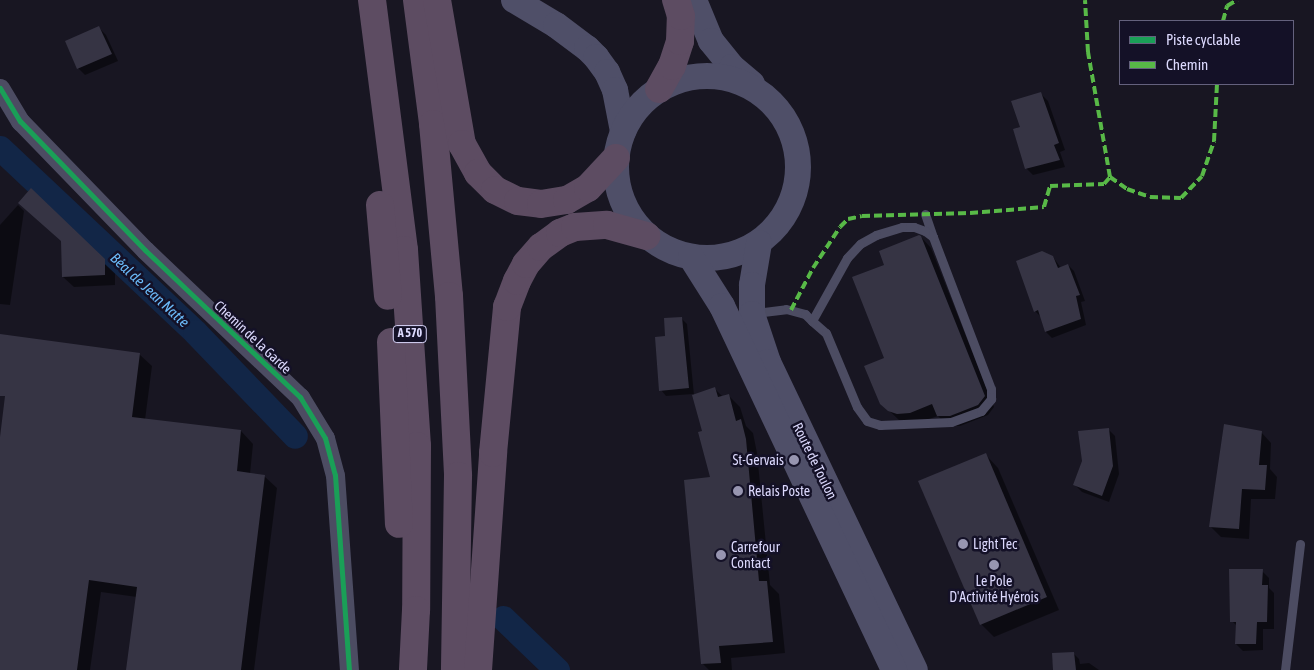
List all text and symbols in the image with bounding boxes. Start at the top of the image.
legend [1119,20,1294,85]
text: Piste cyclable [1166,31,1241,48]
text: Chemin [1166,56,1208,73]
water label: Béal de Jean Natte [107,249,193,331]
street label: Chemin de la Garde [211,297,295,377]
road number: A 570 [392,324,428,344]
street label: Route de Toulon [789,420,841,502]
place label: St-Gervais [732,452,784,468]
marker: St-Gervais [788,454,800,466]
place label: Relais Poste [748,483,810,499]
marker: Relais Poste [732,485,744,497]
place label: Light Tec [973,536,1017,552]
marker: Light Tec [957,538,969,550]
place label: Carrefour Contact [731,539,780,572]
marker: Carrefour Contact [715,549,727,561]
marker: Le Pole D'Activité Hyérois [988,559,1000,571]
place label: Le Pole D'Activité Hyérois [949,573,1039,606]

